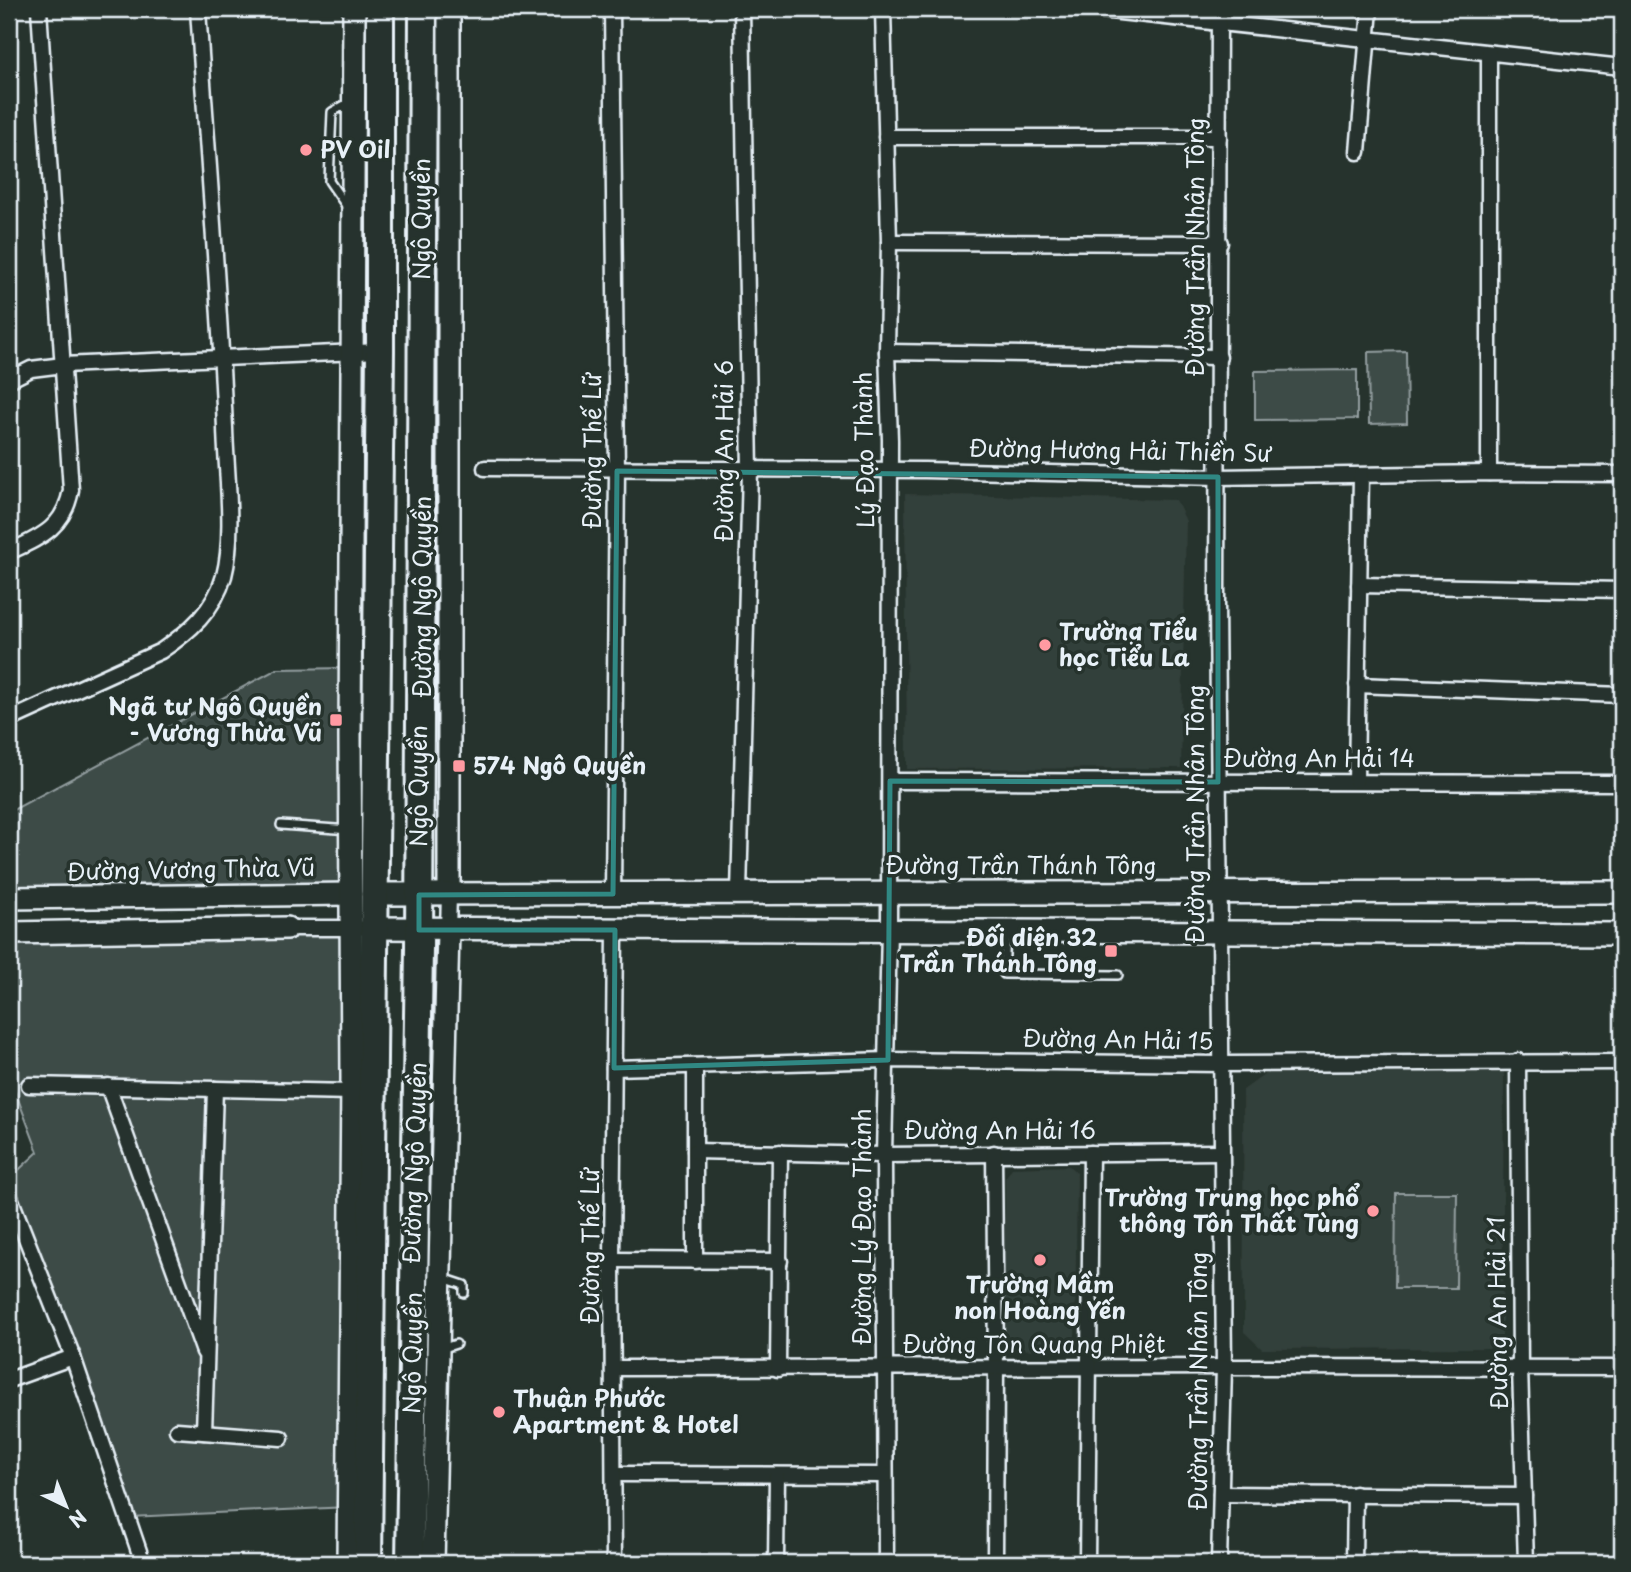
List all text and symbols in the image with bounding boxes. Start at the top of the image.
street label: Đường Trần Nhân Tông [1177,117,1212,377]
place label: PV Oil [320,131,391,166]
marker: PV Oil [298,142,314,158]
street label: Ngô Quyền [403,158,438,280]
street label: Đường An Hải 6 [706,360,741,542]
street label: Đường Thế Lữ [574,371,609,529]
street label: Lý Đạo Thành [845,372,882,529]
street label: Đường Hương Hải Thiền Sư [969,429,1273,470]
street label: Đường Ngô Quyền [404,496,439,698]
place label: Trường Tiểu học Tiểu La [1059,613,1198,674]
marker: Trường Tiểu học Tiểu La [1037,637,1053,653]
street label: Đường Trần Nhân Tông [1177,684,1212,944]
place label: Ngã tư Ngô Quyền - Vương Thừa Vũ [109,688,322,749]
marker: Ngã tư Ngô Quyền - Vương Thừa Vũ [328,712,344,728]
street label: Ngô Quyền [400,725,435,847]
street label: Đường An Hải 14 [1223,740,1415,775]
place label: 574 Ngô Quyền [473,747,646,782]
marker: 574 Ngô Quyền [451,758,467,774]
street label: Đường Trần Thánh Tông [885,847,1157,882]
street label: Đường Vương Thừa Vũ [67,849,315,888]
place label: Đối diện 32 Trần Thánh Tông [900,919,1097,980]
marker: Đối diện 32 Trần Thánh Tông [1103,943,1119,959]
street label: Đường An Hải 15 [1022,1019,1214,1058]
street label: Đường Ngô Quyền [392,1061,435,1265]
street label: Đường Lý Đạo Thành [844,1108,879,1346]
street label: Đường An Hải 16 [904,1112,1096,1147]
street label: Đường Thế Lữ [572,1166,607,1324]
place label: Trường Trung học phổ thông Tôn Thất Tùng [1104,1179,1360,1240]
marker: Trường Trung học phổ thông Tôn Thất Tùng [1365,1203,1381,1219]
street label: Đường An Hải 21 [1477,1216,1516,1410]
street label: Đường Trần Nhân Tông [1180,1251,1215,1511]
marker: Trường Mầm non Hoàng Yến [1032,1252,1048,1268]
place label: Trường Mầm non Hoàng Yến [954,1266,1126,1327]
street label: Ngô Quyền [393,1292,430,1414]
street label: Đường Tôn Quang Phiệt [903,1326,1165,1361]
place label: Thuận Phước Apartment & Hotel [513,1380,738,1441]
marker: Thuận Phước Apartment & Hotel [491,1404,507,1420]
north arrow [32,1470,102,1540]
text: N [63,1504,93,1535]

